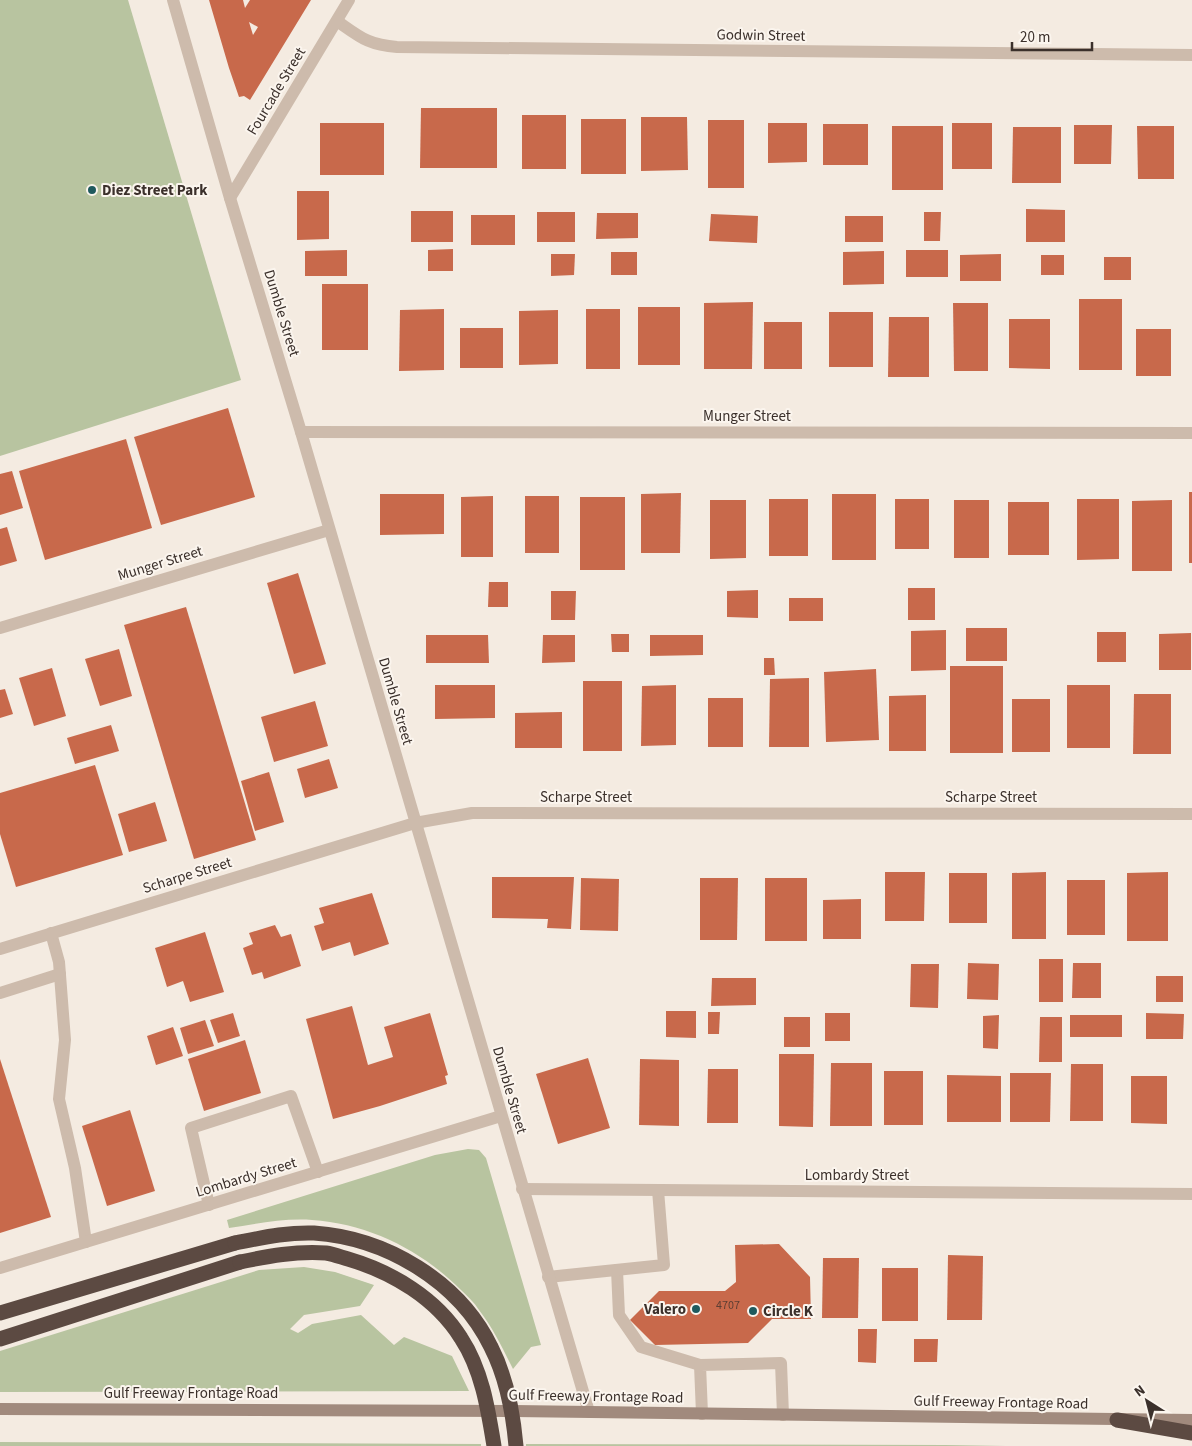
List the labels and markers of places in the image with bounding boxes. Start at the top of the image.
place label: Diez Street Park [102,180,208,201]
marker: Diez Street Park [86,184,98,196]
place label: Valero [643,1299,686,1320]
place label: Circle K [763,1301,814,1322]
marker: Valero [690,1303,702,1315]
marker: Circle K [747,1305,759,1317]

